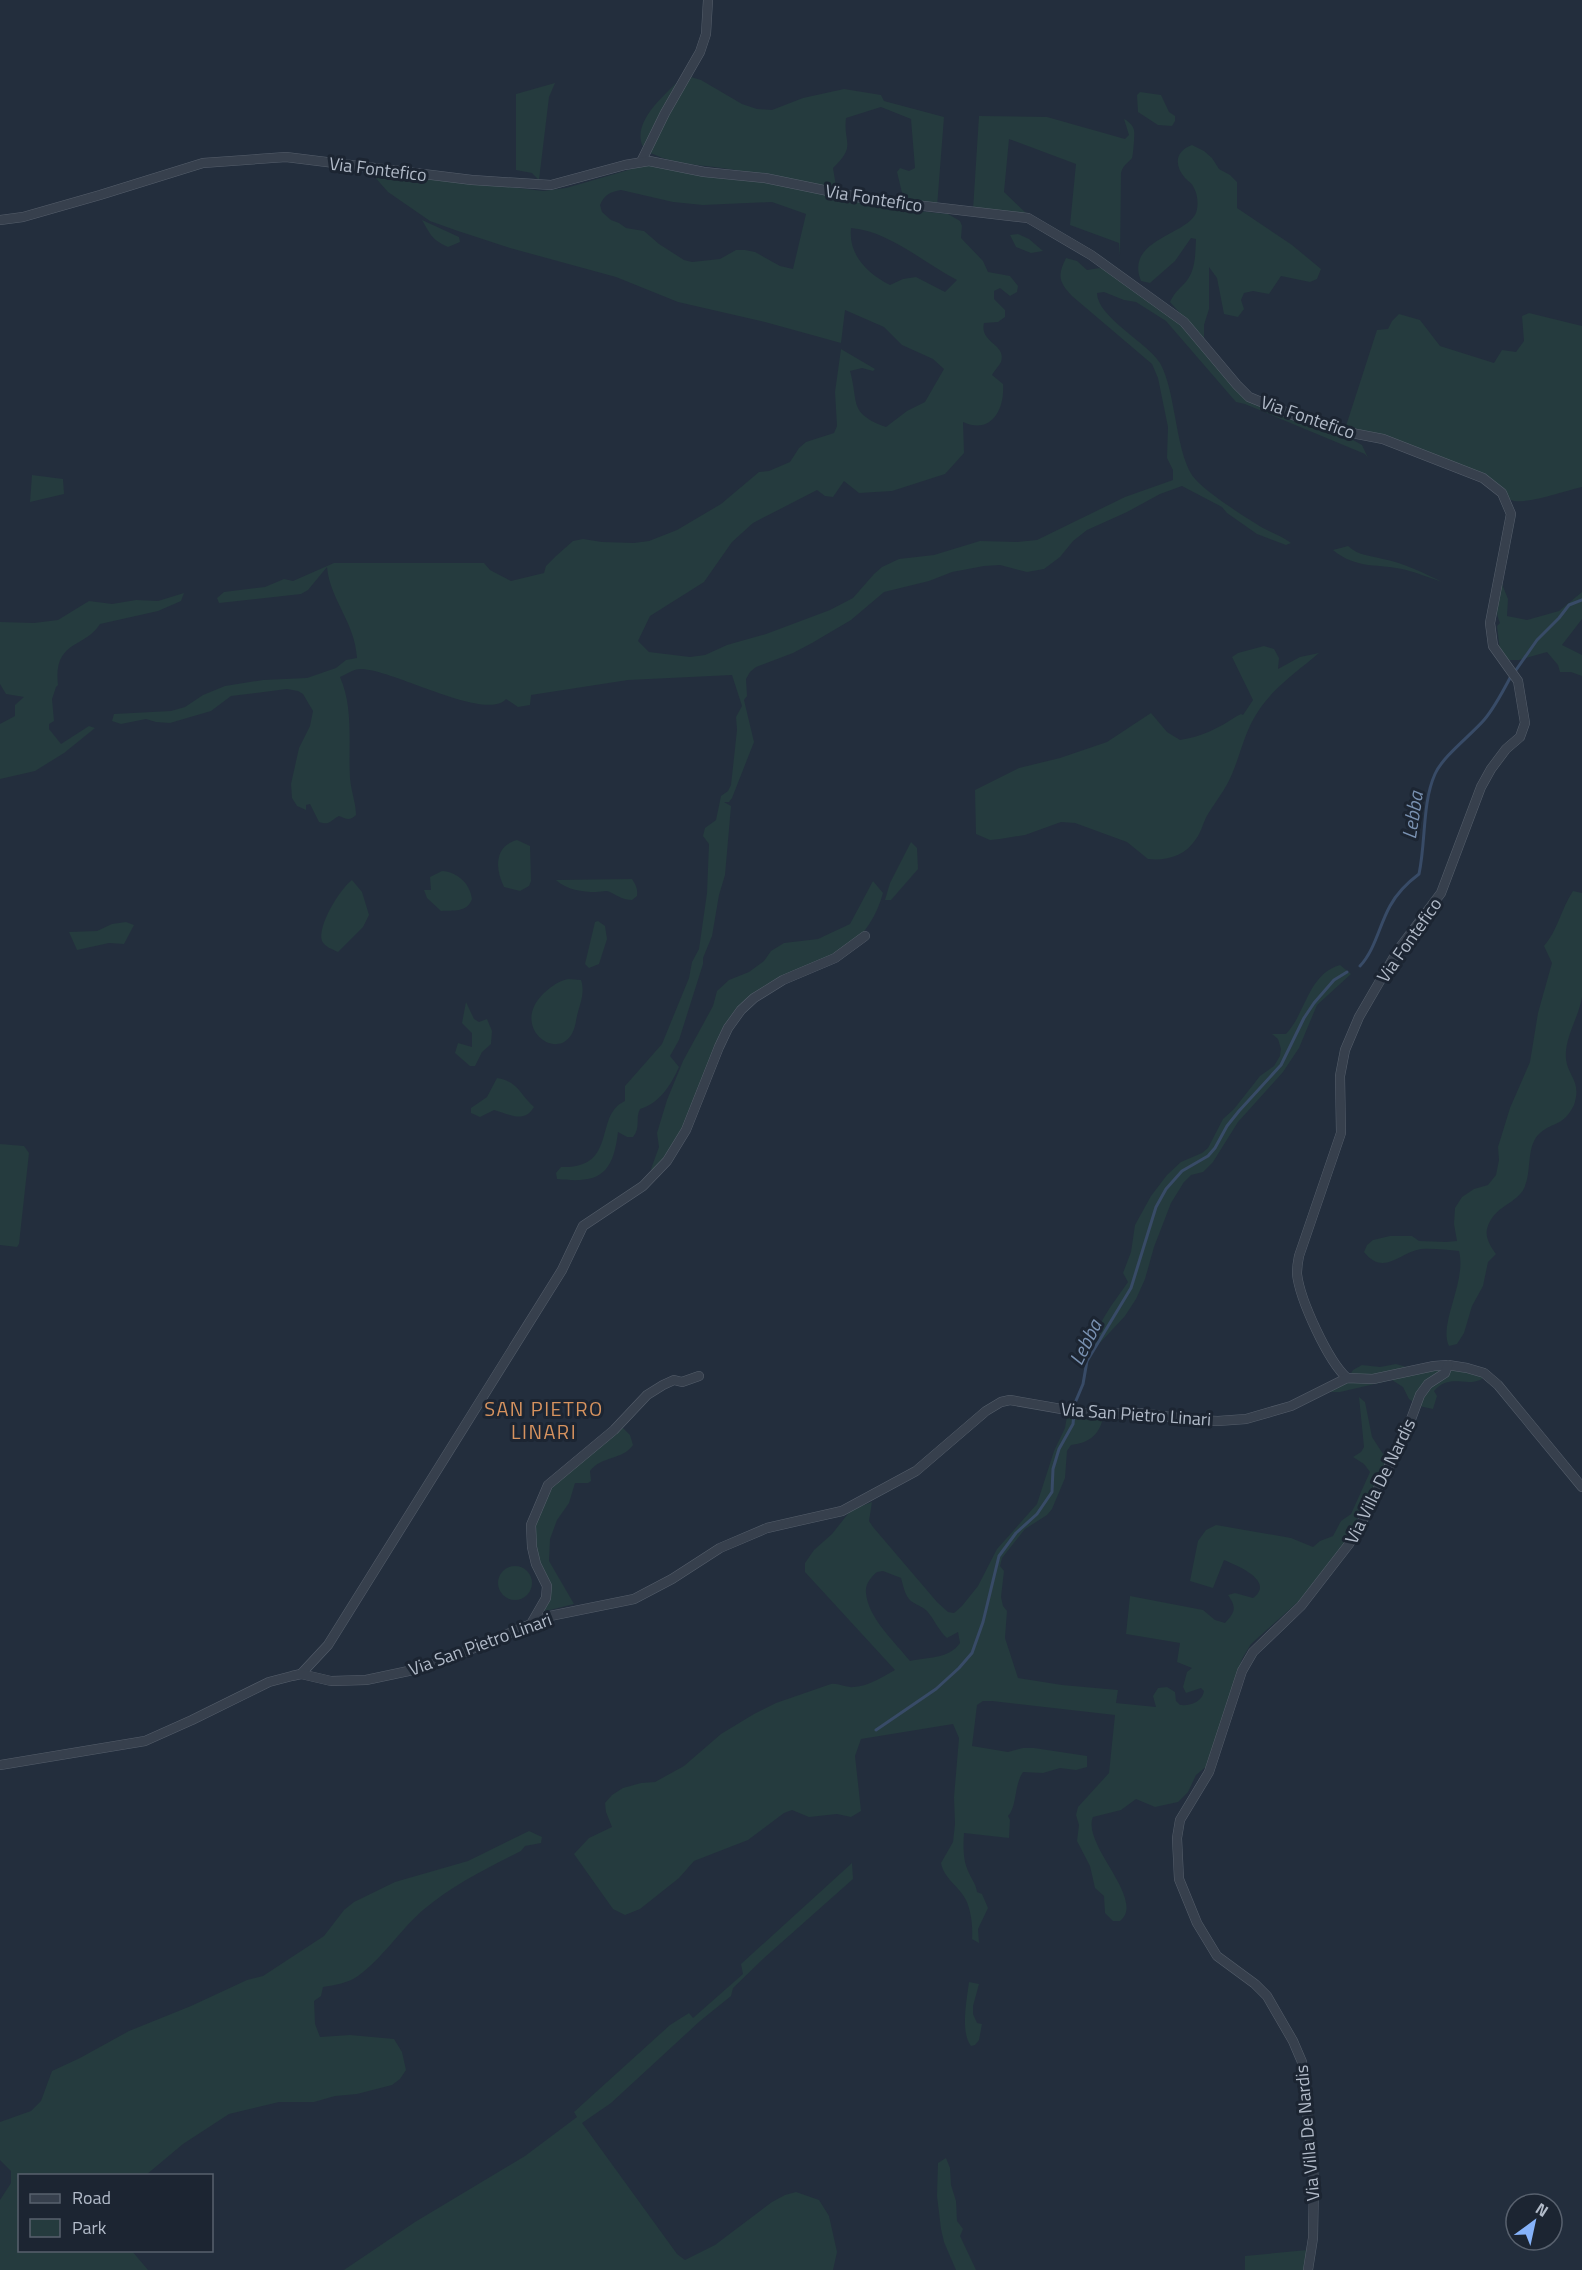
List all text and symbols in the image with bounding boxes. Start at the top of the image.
street label: Via Fontefico [328,150,428,188]
street label: Via Fontefico [823,177,925,219]
street label: Via Fontefico [1257,388,1359,446]
water label: Lebba [1393,788,1431,841]
street label: Via Fontefico [1370,892,1448,988]
water label: Lebba [1061,1313,1110,1370]
district label: SAN PIETRO LINARI [484,1393,604,1447]
street label: Via San Pietro Linari [1060,1395,1212,1433]
street label: Via Villa De Nardis [1338,1414,1422,1548]
street label: Via San Pietro Linari [405,1606,555,1682]
street label: Via Villa De Nardis [1288,2064,1326,2202]
legend [18,2174,213,2252]
text: Road [72,2184,111,2211]
north arrow [1504,2192,1564,2252]
text: N [1531,2196,1553,2223]
text: Park [72,2214,107,2241]

